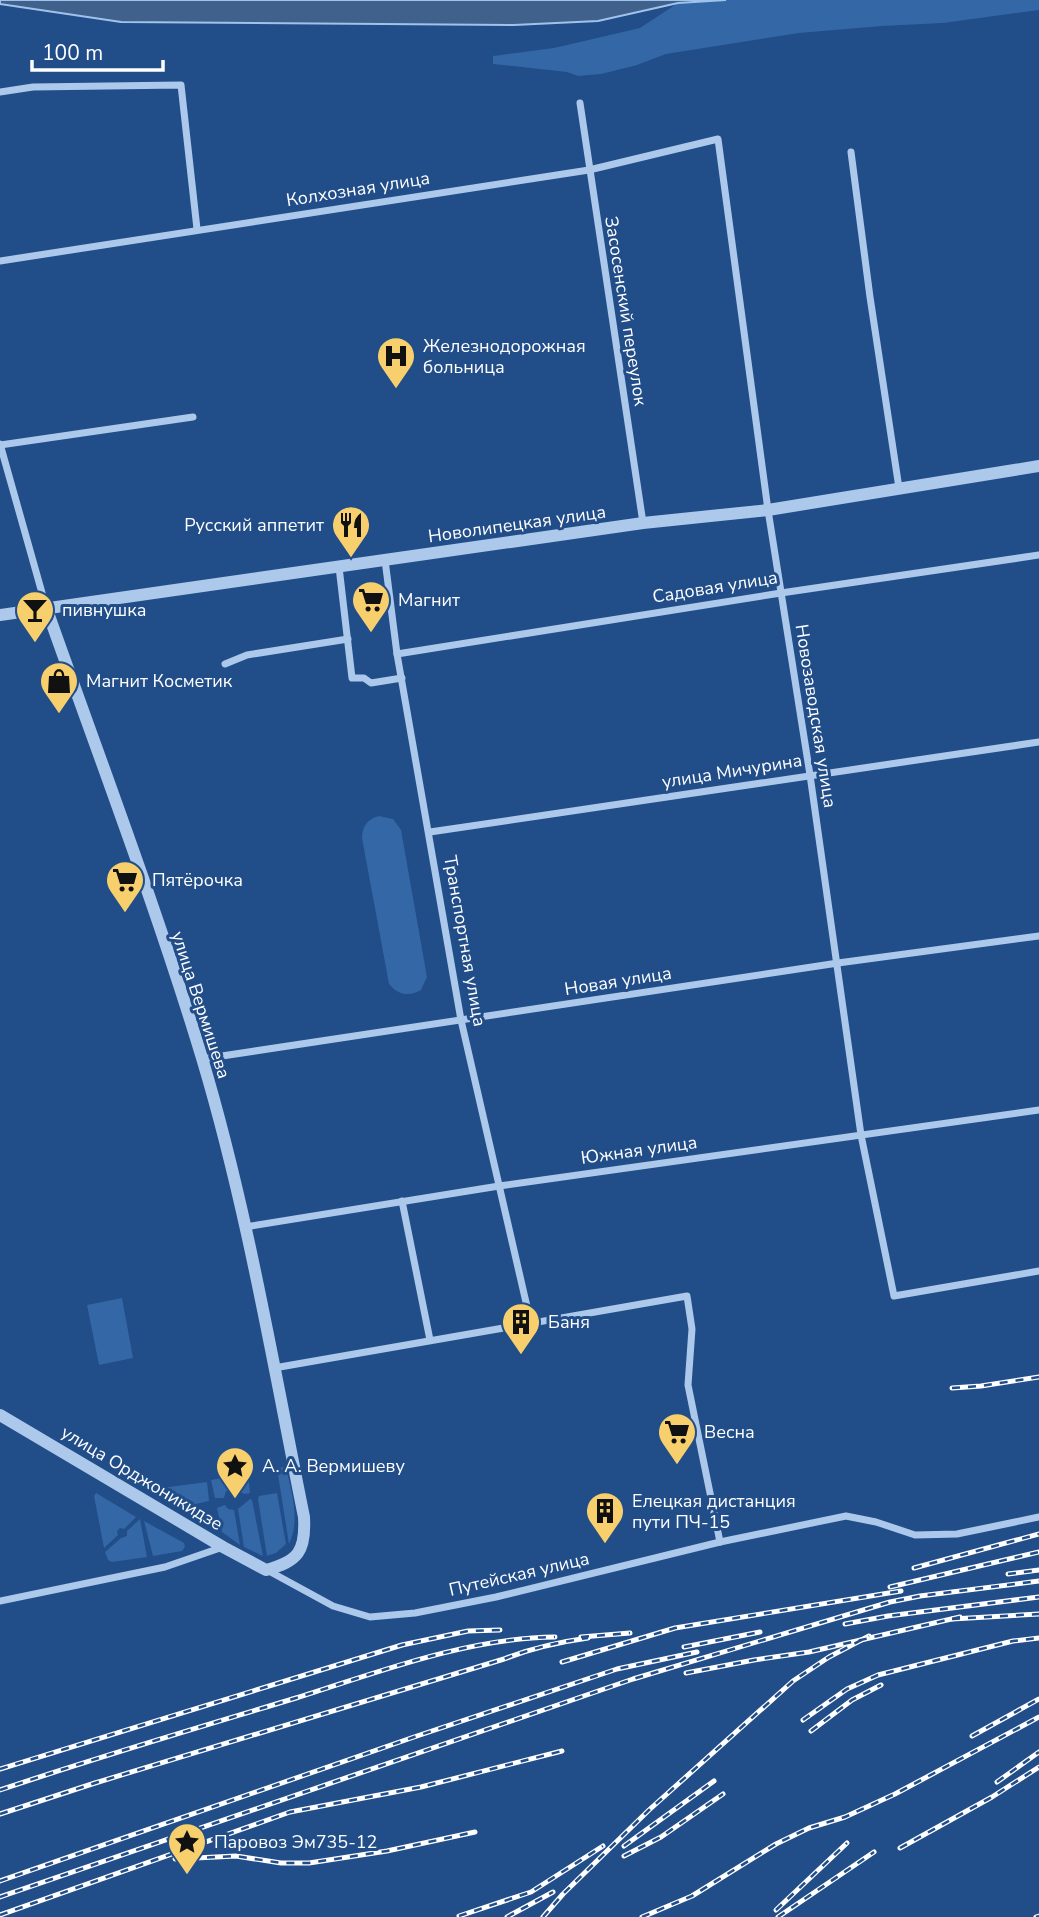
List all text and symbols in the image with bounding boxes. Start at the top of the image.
scale bar [32,28,163,72]
text: 100 m [42,39,103,67]
street label: Колхозная улица [284,166,432,212]
street label: Засосенский переулок [599,214,653,408]
place label: Железнодорожная больница [423,334,586,379]
hospital icon: Железнодорожная больница [375,335,417,390]
street label: Новолипецкая улица [427,500,607,548]
restaurant icon: Русский аппетит [330,504,372,559]
place label: Русский аппетит [184,513,324,537]
street label: Садовая улица [651,565,779,609]
supermarket icon: Магнит [350,579,392,634]
place label: Магнит [398,588,460,612]
bar icon: пивнушка [14,589,56,644]
place label: пивнушка [62,598,146,622]
street label: Новозаводская улица [790,623,842,809]
shop icon: Магнит Косметик [38,660,80,715]
place label: Магнит Косметик [86,669,233,693]
street label: улица Мичурина [660,748,804,794]
street label: Транспортная улица [438,854,492,1028]
supermarket icon: Пятёрочка [104,859,146,914]
place label: Пятёрочка [152,868,243,892]
street label: улица Вермишева [166,928,236,1082]
street label: Новая улица [563,961,673,1001]
street label: Южная улица [579,1130,699,1170]
building icon: Баня [500,1301,542,1356]
place label: Баня [548,1310,590,1334]
supermarket icon: Весна [656,1411,698,1466]
street label: улица Орджоникидзе [57,1420,227,1536]
place label: Весна [704,1420,755,1444]
place icon: А. А. Вермишеву [214,1445,256,1500]
place label: А. А. Вермишеву [262,1454,405,1478]
place label: Елецкая дистанция пути ПЧ-15 [632,1489,796,1534]
building icon: Елецкая дистанция пути ПЧ-15 [584,1490,626,1545]
street label: Путейская улица [446,1546,592,1602]
place icon: Паровоз Эм735-12 [166,1821,208,1876]
place label: Паровоз Эм735-12 [214,1830,377,1854]

